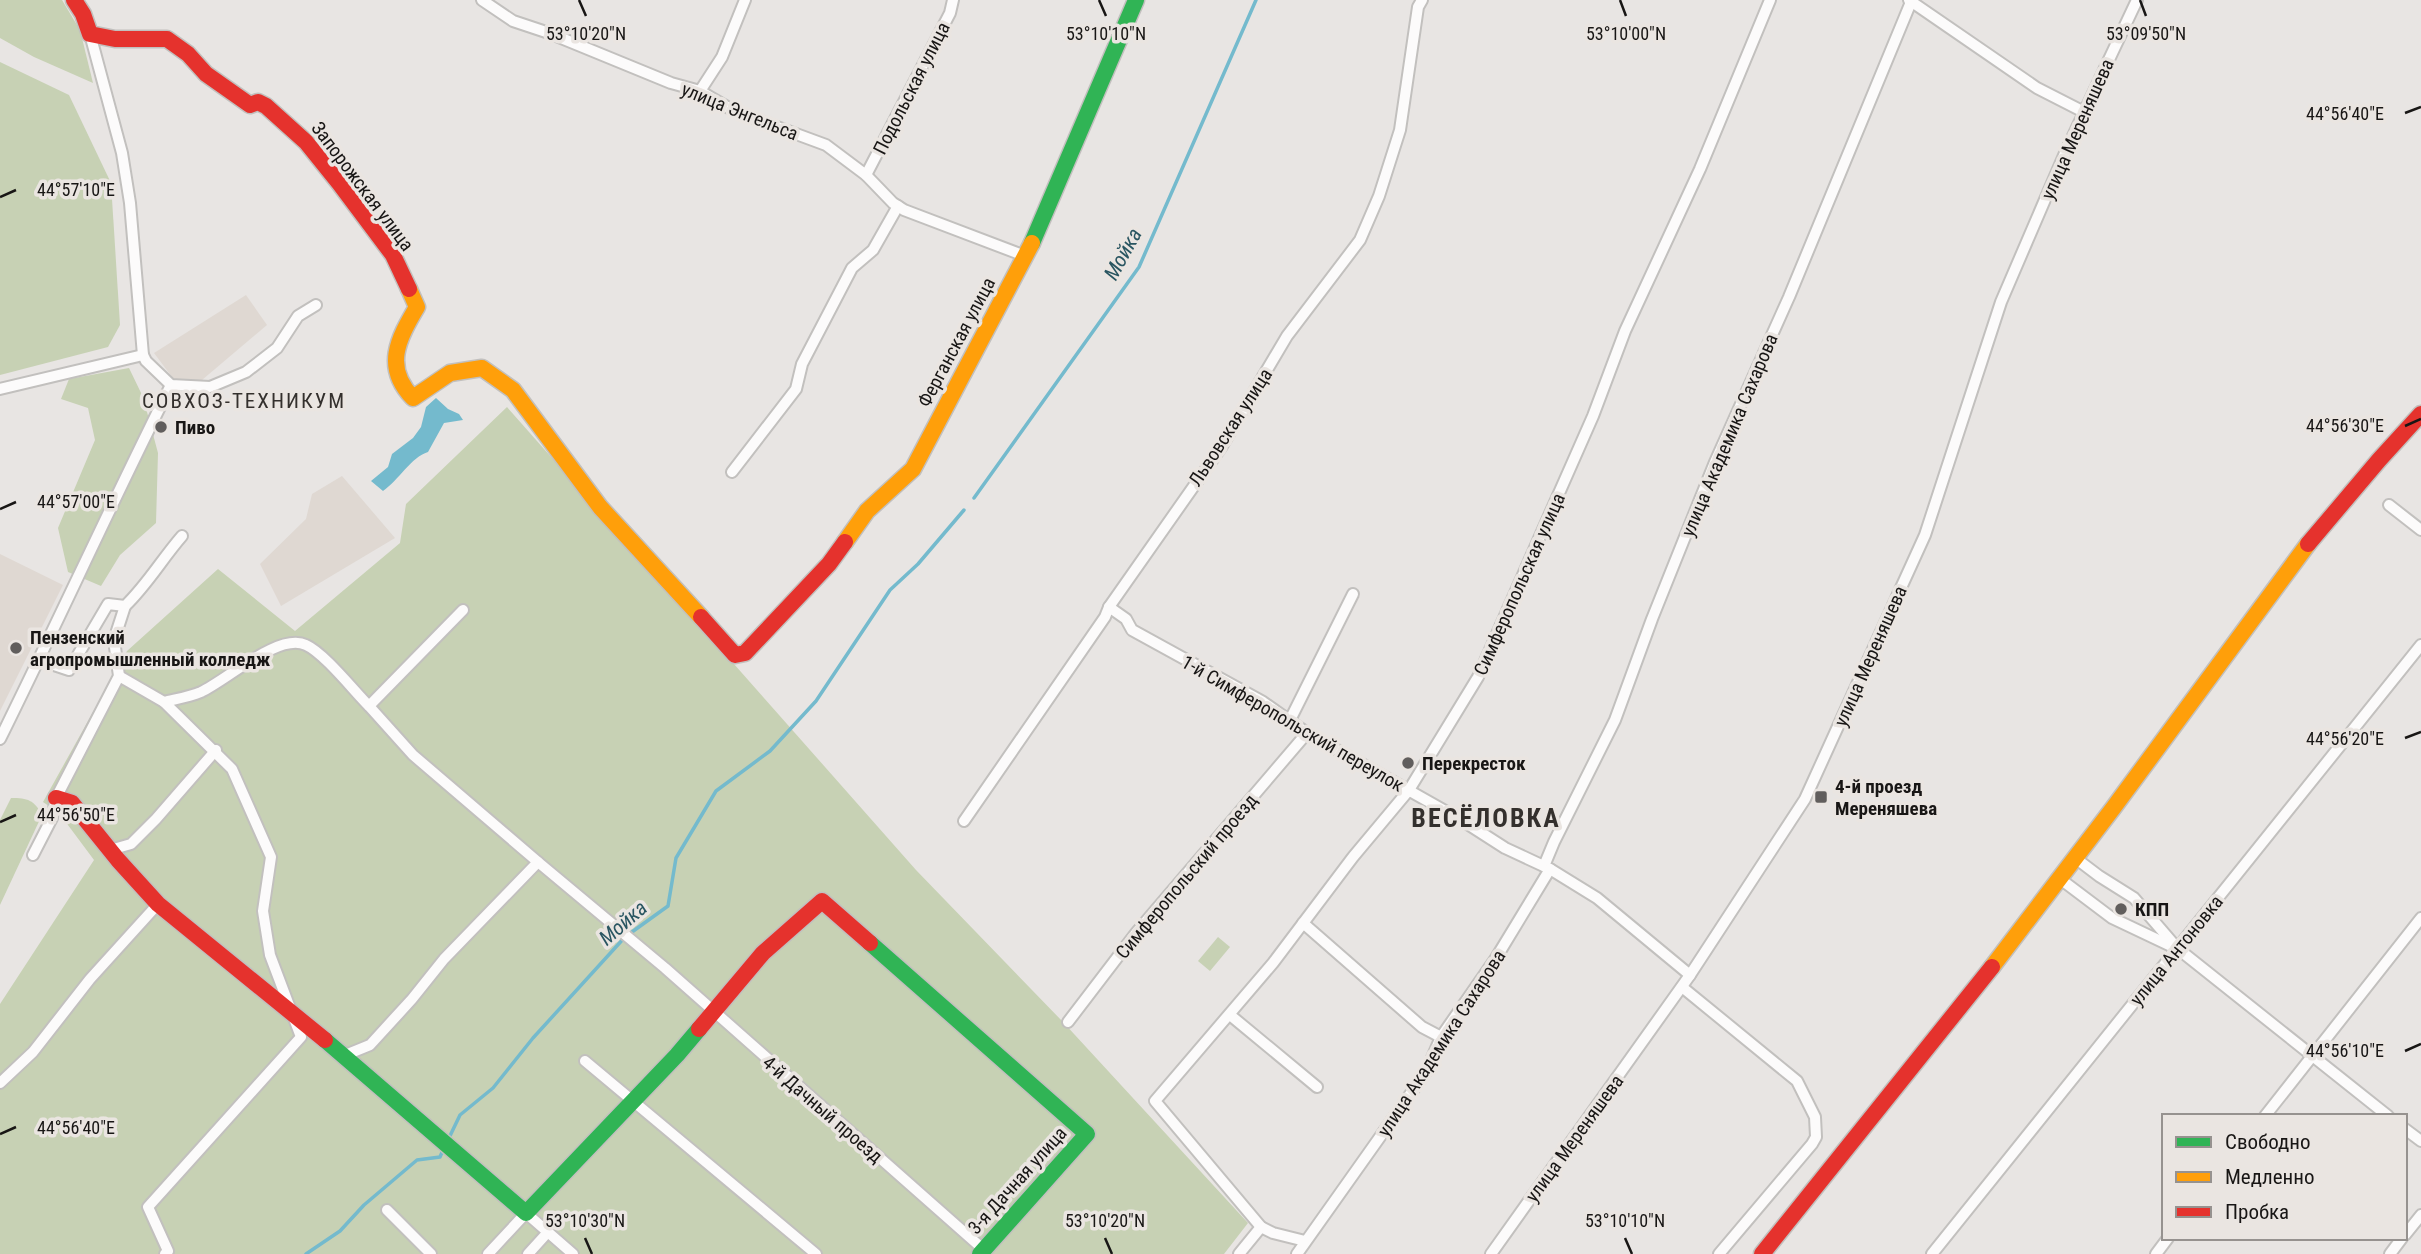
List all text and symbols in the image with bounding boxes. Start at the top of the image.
street label: Подольская улица [868,18,955,158]
text: 53°10'20"N [546,23,626,44]
text: 53°10'10"N [1066,23,1146,44]
text: 53°10'00"N [1586,23,1666,44]
text: 53°09'50"N [2106,23,2186,44]
street label: улица Мереняшева [2036,55,2119,203]
street label: улица Энгельса [678,78,801,145]
text: 44°56'40"E [2306,103,2384,124]
street label: Запорожская улица [307,117,419,255]
text: 44°57'10"E [37,179,115,200]
water label: Мойка [1099,224,1147,284]
street label: Ферганская улица [913,273,1000,411]
street label: улица Академика Сахарова [1676,330,1783,540]
street label: Львовская улица [1184,364,1277,491]
district label: СОВХОЗ-ТЕХНИКУМ [142,389,346,413]
text: 44°56'30"E [2306,415,2384,436]
place label: Пиво [175,416,215,439]
marker: Пиво [153,419,169,435]
street label: Симферопольская улица [1469,490,1570,679]
text: 44°57'00"E [37,491,115,512]
street label: улица Мереняшева [1829,582,1912,730]
place label: Пензенский агропромышленный колледж [30,626,270,671]
marker: Пензенский агропромышленный колледж [8,640,24,656]
street label: 1-й Симферопольский переулок [1178,650,1408,797]
text: 44°56'20"E [2306,728,2384,749]
place label: Перекресток [1422,752,1526,775]
marker: Перекресток [1400,755,1416,771]
place label: 4-й проезд Мереняшева [1835,775,1937,820]
street label: Симферопольский проезд [1111,789,1262,963]
marker: 4-й проезд Мереняшева [1813,789,1829,805]
district label: ВЕСЁЛОВКА [1411,803,1561,833]
text: 44°56'50"E [37,804,115,825]
street label: улица Антоновка [2125,891,2228,1010]
water label: Мойка [594,896,652,950]
place label: КПП [2135,898,2169,921]
marker: КПП [2113,901,2129,917]
street label: улица Академика Сахарова [1372,946,1510,1141]
text: 44°56'10"E [2306,1040,2384,1061]
street label: 4-й Дачный проезд [758,1051,887,1168]
street label: улица Мереняшева [1521,1070,1628,1206]
legend [2162,1114,2407,1240]
text: 44°56'40"E [37,1117,115,1138]
street label: 3-я Дачная улица [963,1122,1072,1239]
text: Свободно [2225,1130,2311,1154]
text: Медленно [2225,1165,2314,1189]
text: Пробка [2225,1200,2289,1224]
text: 53°10'30"N [545,1210,625,1231]
text: 53°10'20"N [1065,1210,1145,1231]
text: 53°10'10"N [1585,1210,1665,1231]

